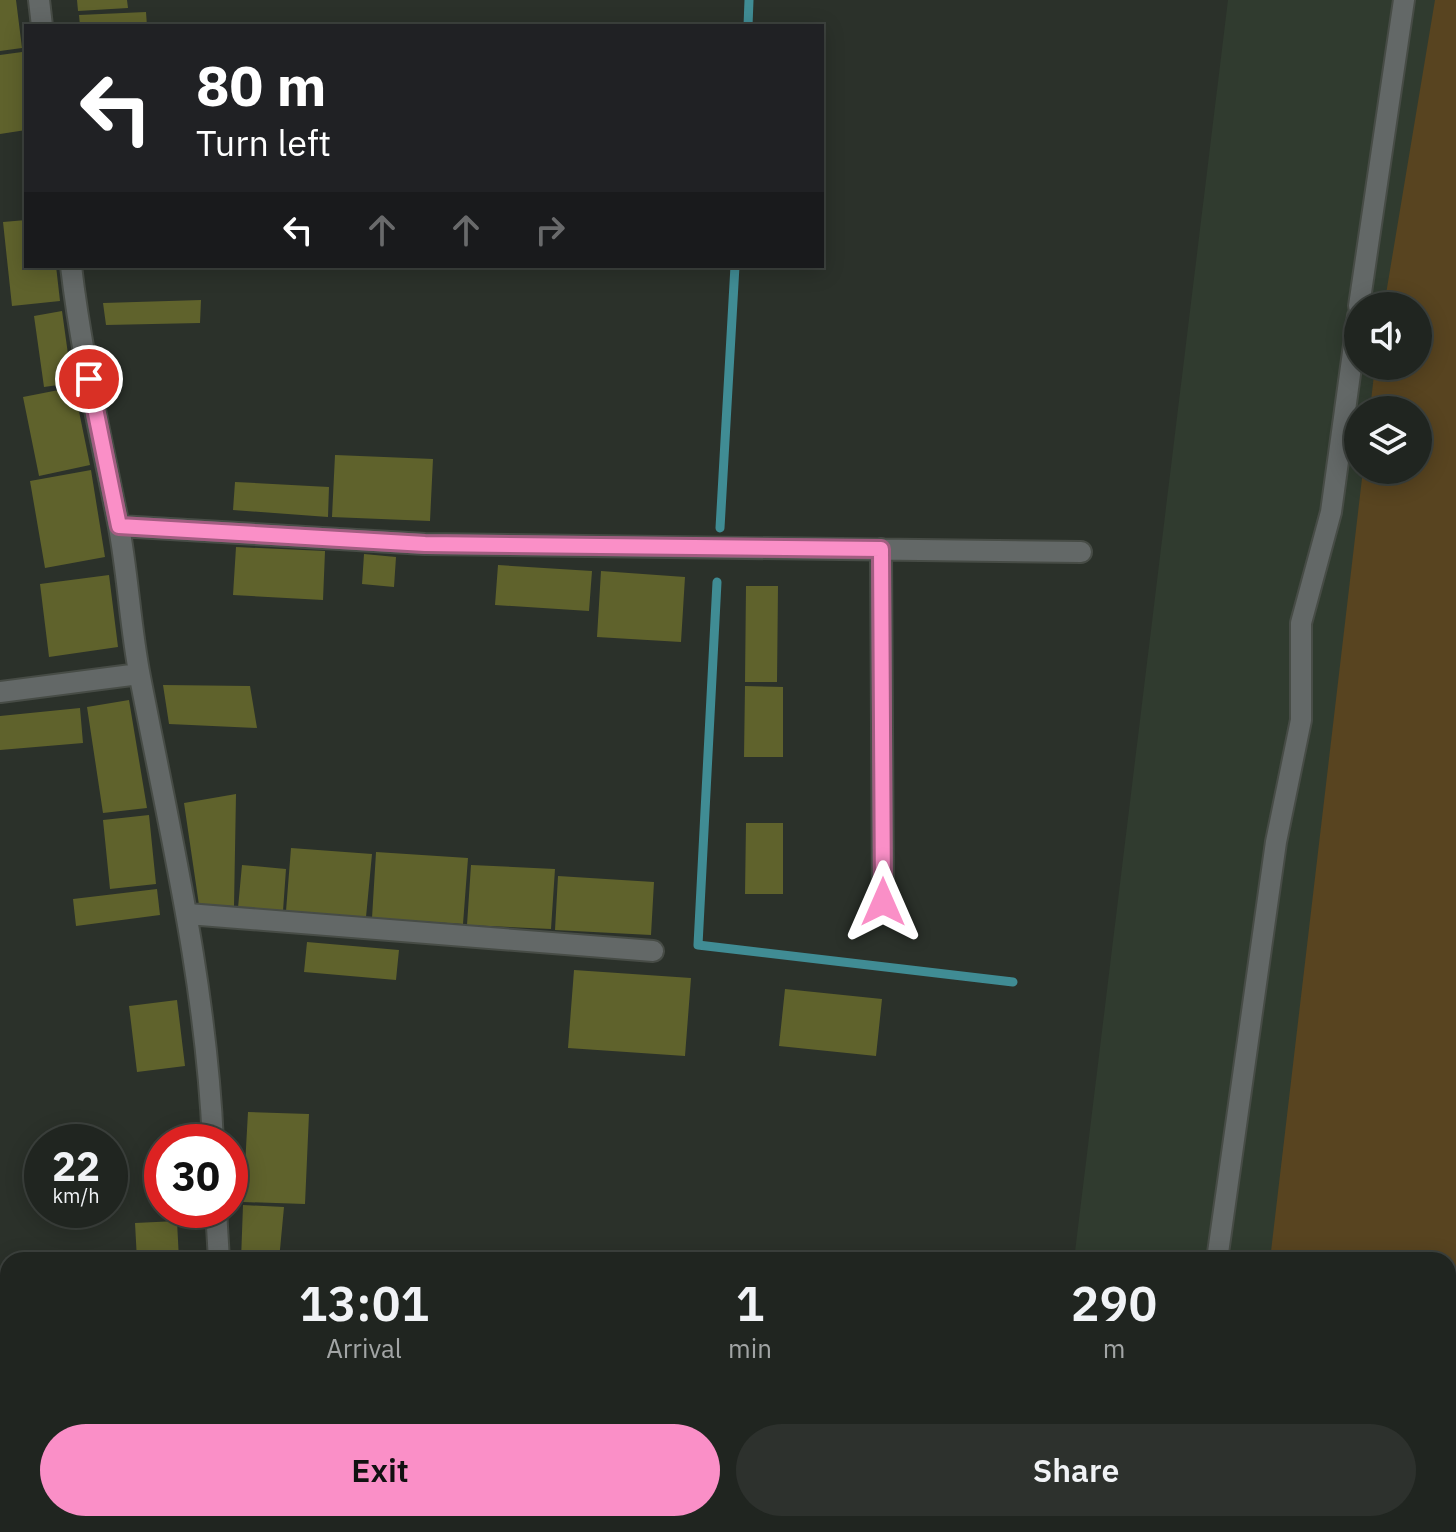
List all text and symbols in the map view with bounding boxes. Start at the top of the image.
text: 80 m [196,49,326,121]
icon: left [64,56,168,160]
text: Turn left [196,119,331,166]
icon: left [276,208,320,252]
icon: ahead [360,208,404,252]
icon: ahead [444,208,488,252]
icon: right [528,208,572,252]
map controls [1344,292,1432,484]
button: sound [1344,292,1432,380]
pin [55,345,123,413]
icon: arrive [67,357,111,401]
button: layers [1344,396,1432,484]
position arrow [841,860,925,944]
speed limit sign: 30 [144,1124,248,1228]
text: 22 [52,1140,100,1192]
text: km/h [52,1182,100,1209]
text: 13:01 [299,1272,429,1334]
text: 1 [736,1272,764,1334]
text: 290 [1071,1272,1157,1334]
text: Arrival [326,1331,402,1365]
text: min [728,1331,772,1365]
text: m [1103,1331,1125,1365]
button: Exit [40,1424,720,1516]
button: Share [736,1424,1416,1516]

